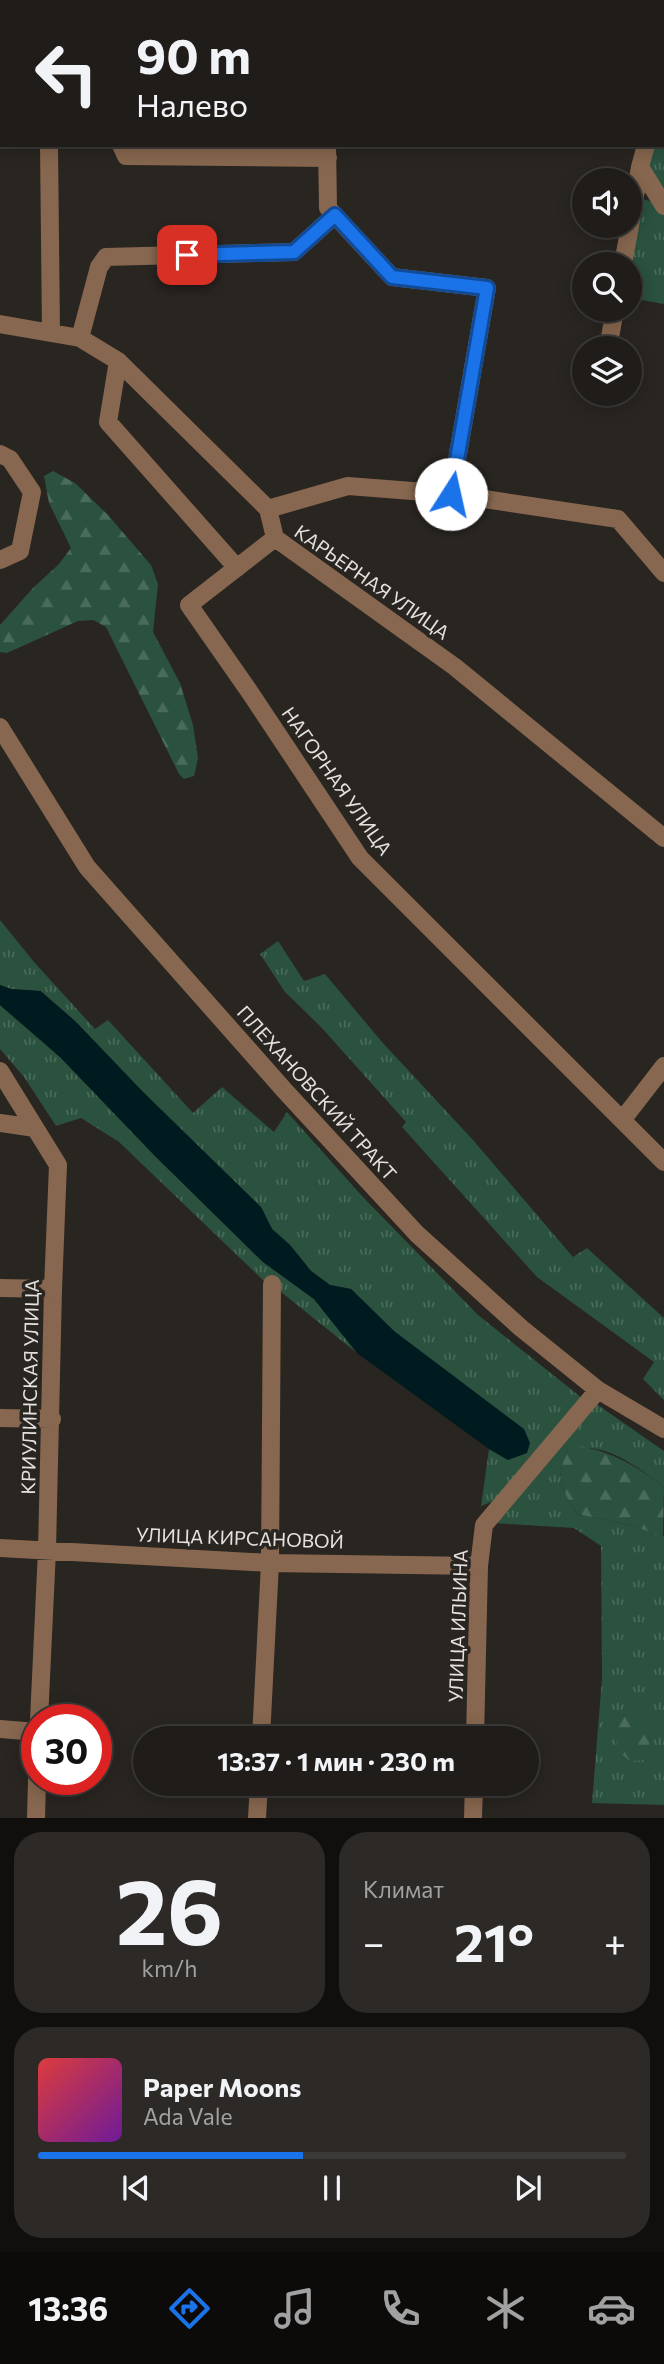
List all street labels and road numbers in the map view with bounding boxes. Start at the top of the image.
street label: КАРЬЕРНАЯ УЛИЦА [290,519,454,644]
street label: НАГОРНАЯ УЛИЦА [278,702,397,859]
street label: ПЛЕХАНОВСКИЙ ТРАКТ [233,1001,402,1185]
street label: КРИУЛИНСКАЯ УЛИЦА [16,1279,43,1495]
street label: УЛИЦА КИРСАНОВОЙ [136,1522,344,1553]
street label: УЛИЦА ИЛЬИНА [443,1549,472,1703]

